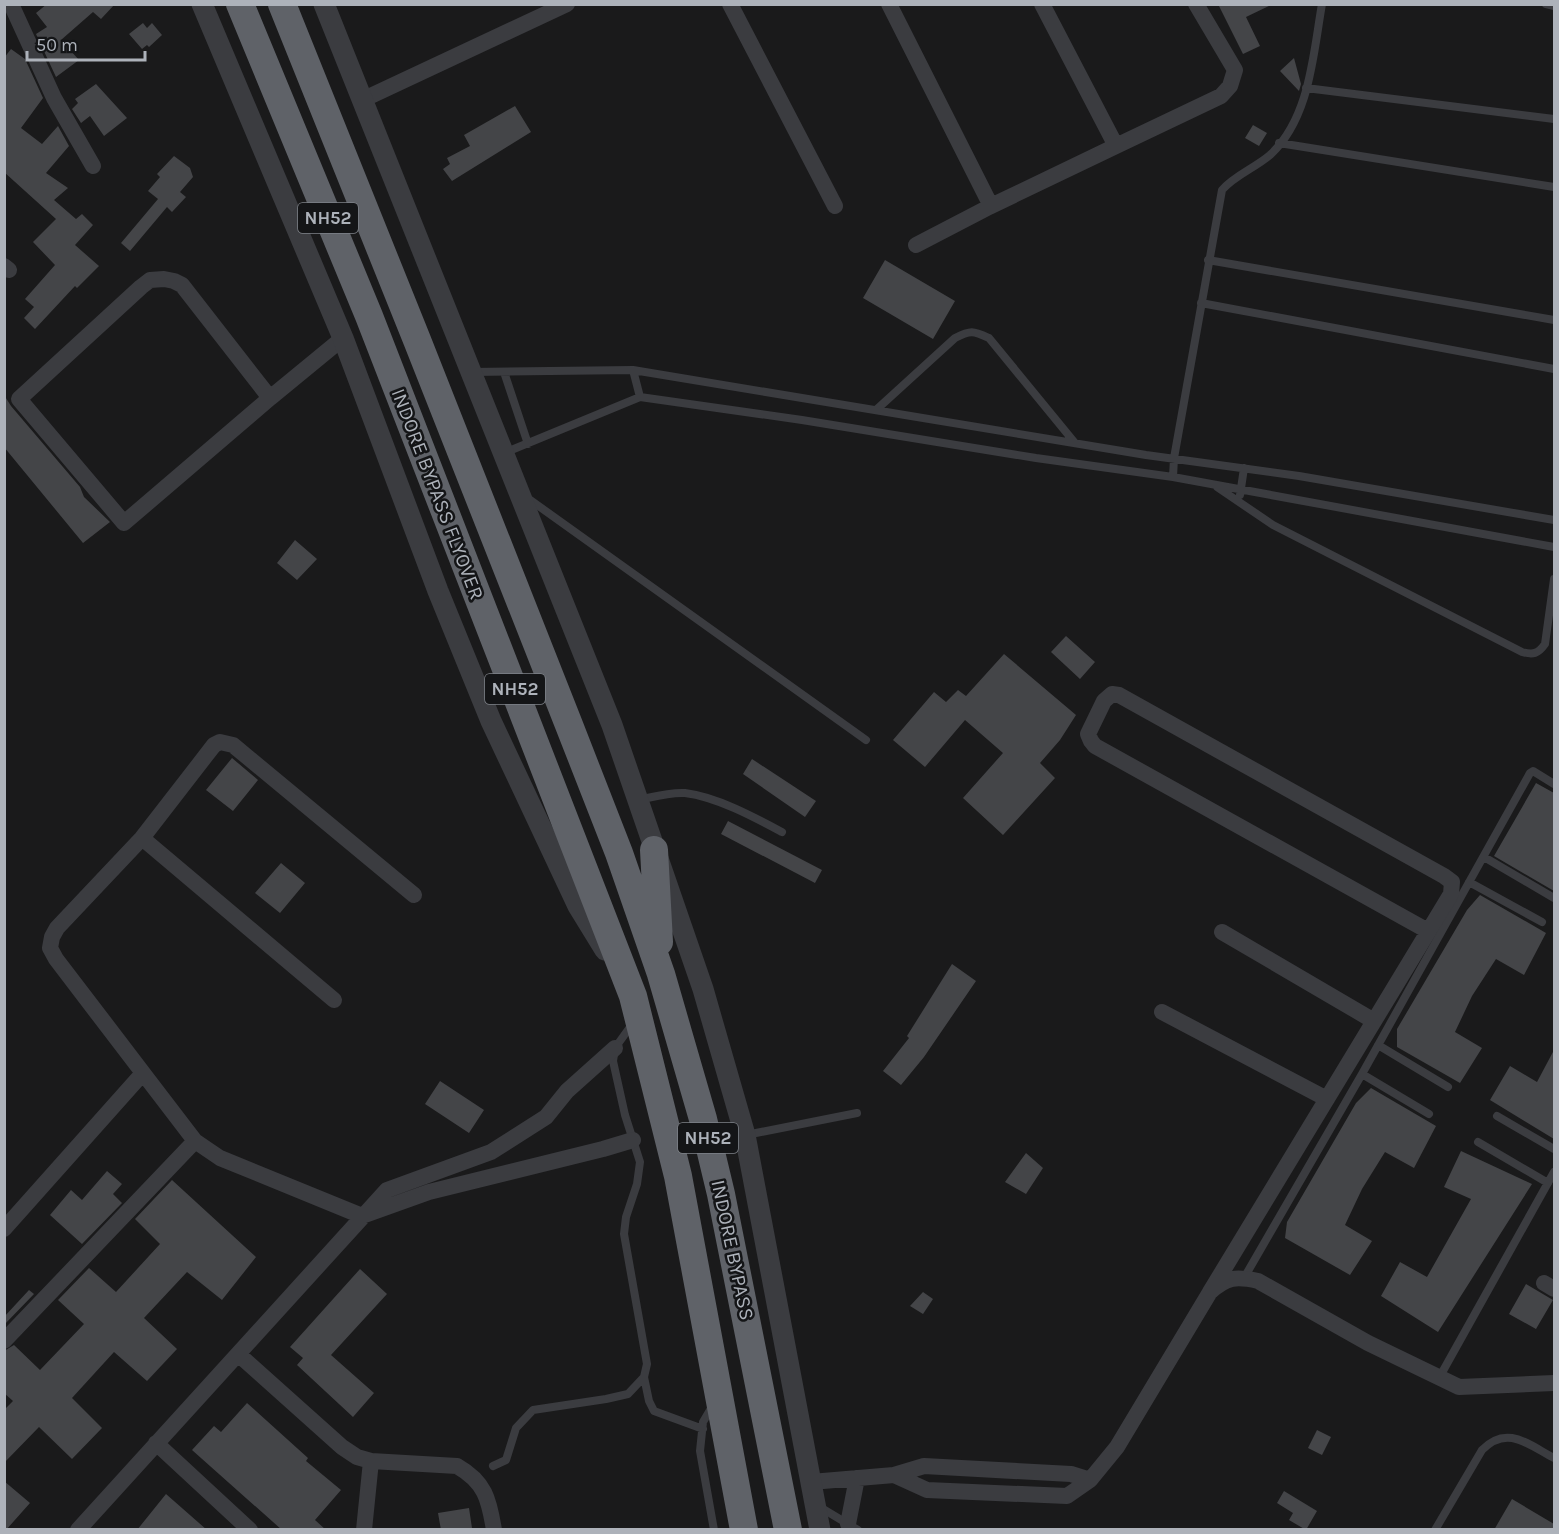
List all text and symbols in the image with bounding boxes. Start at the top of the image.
scale bar [27,24,146,62]
text: 50 m [36,34,78,56]
road number: NH52 [298,203,358,233]
street label: INDORE BYPASS FLYOVER [387,385,488,603]
road number: NH52 [485,674,545,704]
road number: NH52 [678,1123,738,1153]
street label: INDORE BYPASS [706,1178,759,1322]

